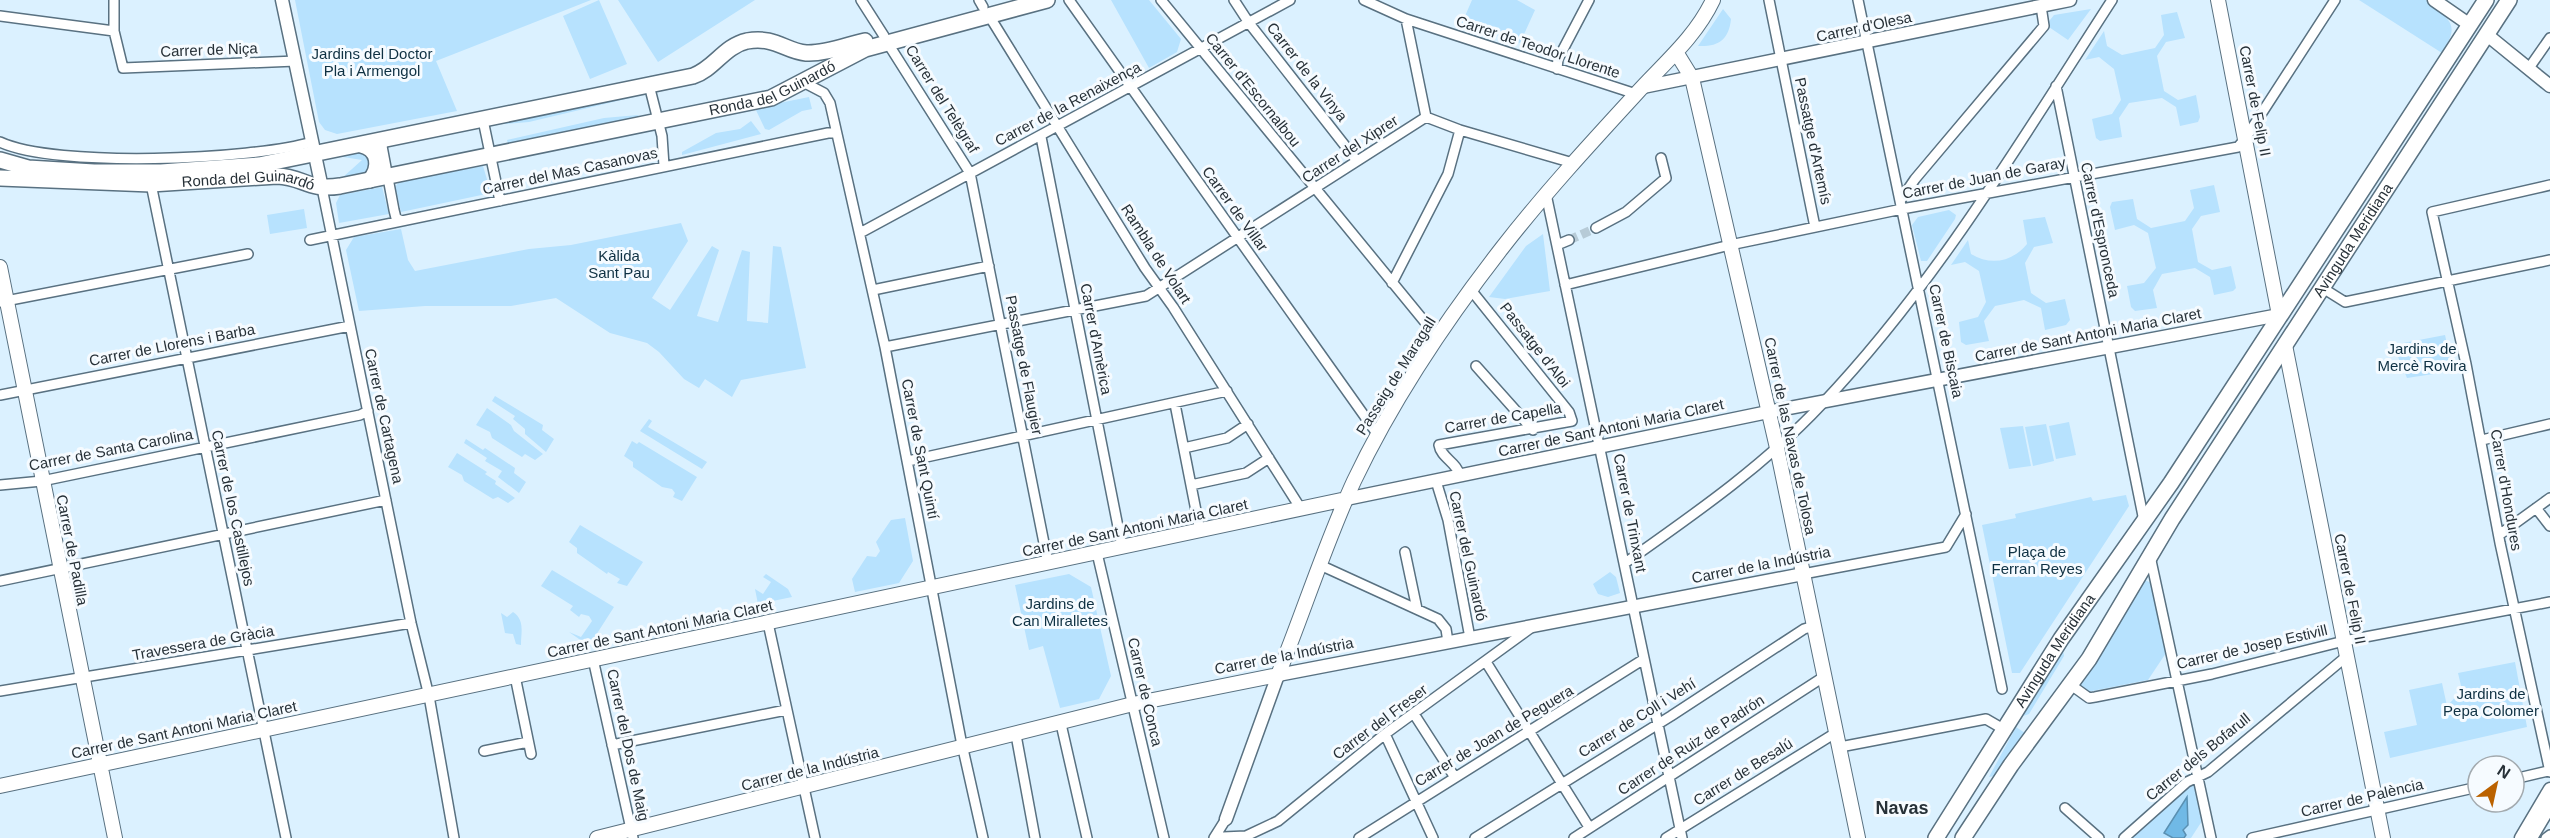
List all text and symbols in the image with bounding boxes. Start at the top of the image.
street label: Carrer d'Olesa [1815,8,1914,45]
street label: Carrer de Teodor Llorente [1454,12,1622,81]
street label: Carrer de la Vinya [1264,19,1352,125]
street label: Carrer d'Escornalbou [1202,29,1304,150]
street label: Carrer de Niça [160,39,259,60]
street label: Carrer del Telègraf [902,42,983,156]
street label: Carrer de Felip II [2236,44,2275,158]
park label: Jardins del Doctor Pla i Armengol [312,45,432,79]
street label: Ronda del Guinardó [708,57,838,118]
street label: Carrer de la Renaixença [992,58,1144,149]
street label: Passatge d'Artemís [1792,76,1835,206]
street label: Carrer del Xiprer [1299,111,1401,186]
street label: Carrer del Mas Casanovas [481,144,659,197]
street label: Carrer de Juan de Garay [1901,153,2067,202]
street label: Carrer d'Espronceda [2078,161,2123,300]
street label: Carrer de Villar [1199,163,1272,254]
street label: Ronda del Guinardó [181,167,317,193]
street label: Avinguda Meridiana [2309,179,2396,300]
street label: Rambla de Volart [1118,201,1195,307]
park label: Kàlida Sant Pau [588,247,650,281]
street label: Carrer d'Amèrica [1077,282,1116,397]
street label: Carrer de Biscaia [1926,282,1967,400]
street label: Passatge de Flaugier [1003,294,1046,436]
street label: Passatge d'Aloi [1497,299,1574,390]
street label: Carrer de Sant Antoni Maria Claret [1973,304,2203,365]
street label: Passeig de Maragall [1352,314,1439,438]
street label: Carrer de Llorens i Barba [88,320,257,369]
street label: Carrer de las Navas de Tolosa [1761,336,1820,537]
park label: Jardins de Mercè Rovira [2377,340,2467,374]
street label: Carrer de Cartagena [362,347,407,486]
street label: Carrer de Sant Quintí [899,377,943,521]
street label: Carrer de Sant Antoni Maria Claret [1497,395,1726,460]
street label: Carrer de Capella [1443,399,1563,436]
street label: Carrer de Santa Carolina [27,425,195,474]
street label: Carrer de los Castillejos [209,428,258,588]
street label: Carrer d'Hondures [2487,428,2526,552]
street label: Carrer de Trinxant [1611,452,1651,575]
street label: Carrer del Guinardó [1446,489,1491,622]
street label: Carrer de Padilla [53,493,92,607]
street label: Carrer de Sant Antoni Maria Claret [1021,495,1250,560]
street label: Carrer de Felip II [2331,532,2370,646]
street label: Carrer de la Indústria [1690,543,1832,586]
park label: Plaça de Ferran Reyes [1992,543,2082,577]
street label: Avinguda Meridiana [2011,590,2099,710]
park label: Jardins de Can Miralletes [1012,595,1108,629]
street label: Carrer de Sant Antoni Maria Claret [546,596,775,661]
street label: Carrer de Josep Estivill [2175,621,2329,672]
street label: Travessera de Gràcia [131,622,276,663]
street label: Carrer de la Indústria [1213,634,1355,677]
street label: Carrer de Conca [1125,636,1166,748]
street label: Carrer del Dos de Maig [604,667,653,823]
street label: Carrer de Coll i Vehí [1575,674,1699,761]
street label: Carrer del Freser [1329,680,1430,763]
street label: Carrer de Joan de Peguera [1411,681,1577,790]
park label: Jardins de Pepa Colomer [2443,685,2539,719]
street label: Carrer de Ruiz de Padrón [1614,691,1767,798]
street label: Carrer de Sant Antoni Maria Claret [70,697,299,762]
street label: Carrer dels Bofarull [2142,709,2253,804]
street label: Carrer de Besalú [1690,734,1795,809]
street label: Carrer de la Indústria [739,743,881,794]
north arrow [2466,754,2526,814]
text: N [2494,762,2513,782]
street label: Carrer de Palència [2299,775,2425,820]
district label: Navas [1875,798,1929,818]

